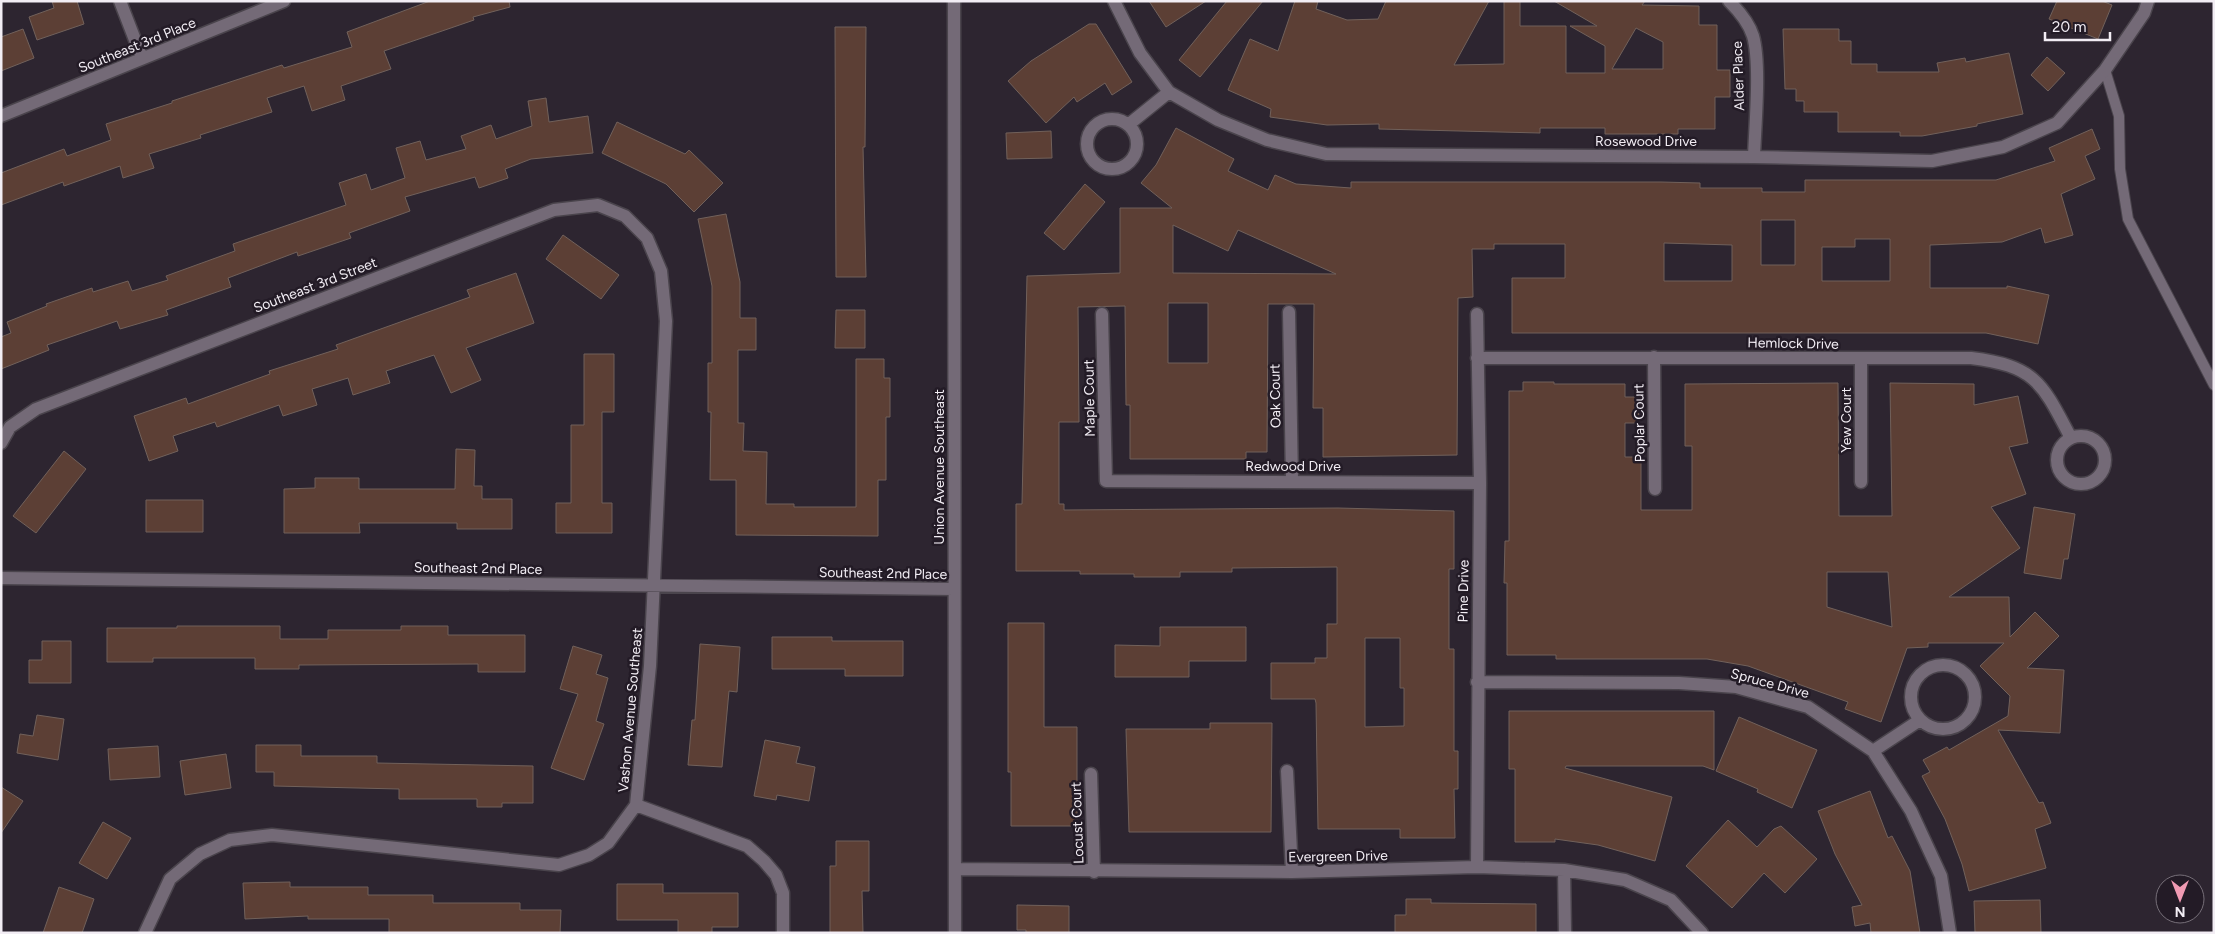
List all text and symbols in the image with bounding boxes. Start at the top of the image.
scale bar [2045,10,2110,42]
street label: Southeast 3rd Place [76,14,199,77]
text: 20 m [2052,18,2086,36]
street label: Alder Place [1729,40,1748,111]
street label: Rosewood Drive [1595,133,1697,150]
street label: Southeast 3rd Street [251,254,379,317]
street label: Hemlock Drive [1747,334,1839,353]
street label: Maple Court [1080,359,1099,437]
street label: Oak Court [1266,364,1285,428]
street label: Poplar Court [1630,383,1649,463]
street label: Yew Court [1838,387,1855,453]
street label: Union Avenue Southeast [931,389,948,545]
street label: Redwood Drive [1245,458,1341,475]
street label: Southeast 2nd Place [414,559,543,578]
street label: Pine Drive [1454,559,1473,622]
street label: Southeast 2nd Place [819,564,948,583]
street label: Vashon Avenue Southeast [615,627,646,793]
street label: Spruce Drive [1729,665,1811,702]
street label: Locust Court [1068,782,1087,864]
street label: Evergreen Drive [1288,847,1388,866]
north arrow [2155,874,2205,924]
text: N [2175,903,2185,920]

